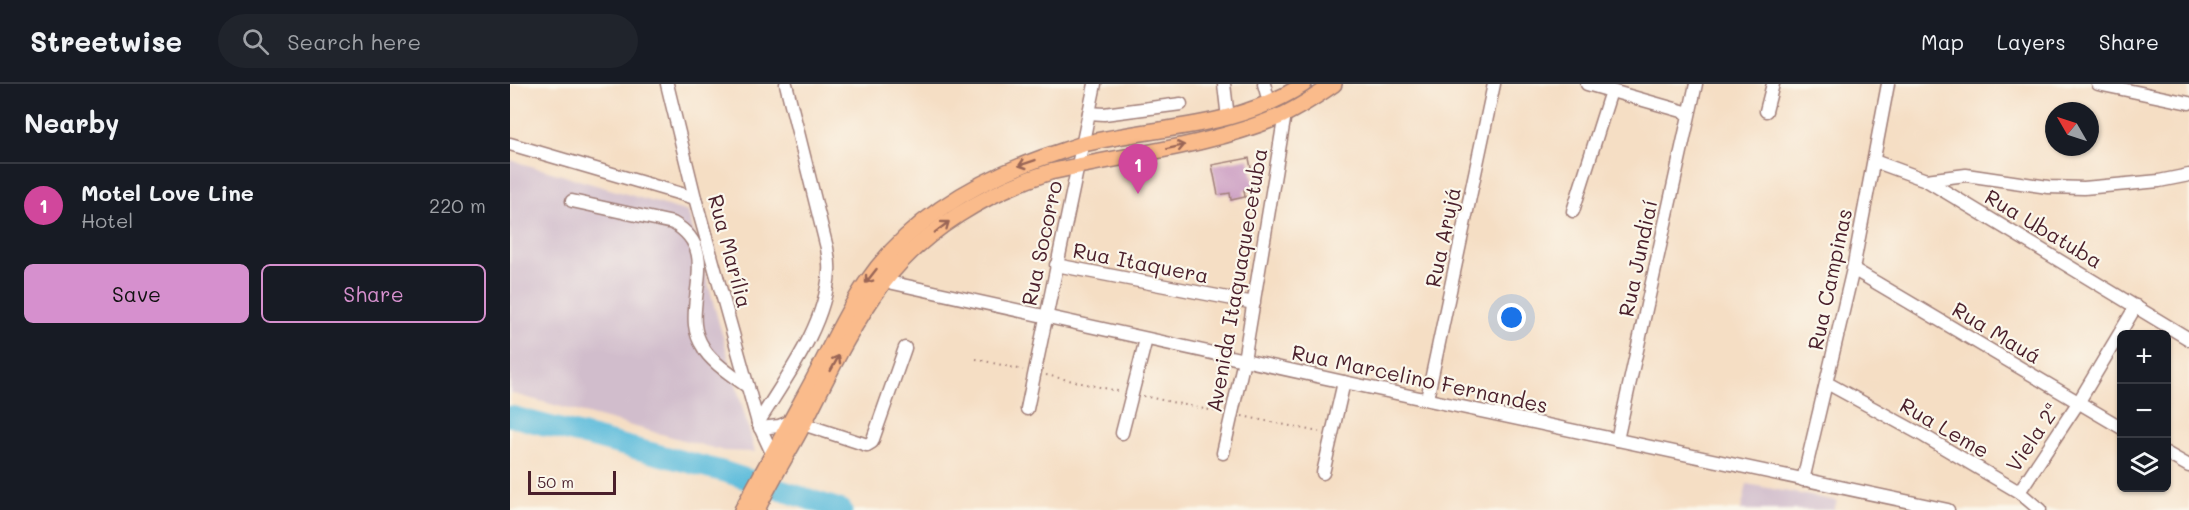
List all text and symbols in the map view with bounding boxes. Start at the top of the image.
search box [218,14,638,68]
text: Streetwise [30,23,182,59]
icon: search [239,25,272,58]
text: Search here [287,27,421,56]
text: Map [1921,28,1964,55]
text: Layers [1997,28,2066,55]
text: Share [2099,28,2159,55]
north arrow [2045,102,2099,156]
text: Nearby [24,106,119,140]
one-way arrow [1166,141,1185,152]
pin: 1 [1118,144,1158,194]
street label: Avenida Itaquaquecetuba [1199,146,1273,414]
one-way arrow [1018,159,1037,170]
text: Motel Love Line [81,178,254,207]
street label: Rua Socorro [1015,178,1067,308]
street label: Rua Ubatuba [1980,182,2108,274]
street label: Rua Arujá [1418,185,1466,289]
street label: Rua Marília [703,191,759,311]
text: 1 [39,192,48,218]
text: 220 m [429,192,486,218]
street label: Rua Jundiaí [1611,197,1663,319]
street label: Rua Campinas [1801,206,1857,352]
text: Hotel [81,207,133,233]
one-way arrow [934,220,950,233]
street label: Rua Itaquera [1071,236,1211,288]
button: Save [24,264,249,323]
button: Share [261,264,486,323]
one-way arrow [865,268,878,284]
street label: Rua Mauá [1948,295,2046,369]
your location [1497,303,1526,332]
map controls [2117,330,2171,492]
button: + [2117,330,2171,384]
street label: Rua Marcelino Fernandes [1289,338,1551,418]
one-way arrow [830,355,842,372]
button: − [2117,384,2171,438]
street label: Rua Leme [1896,391,1994,463]
street label: Viela 2ª [1999,397,2065,477]
button: layers [2117,438,2171,492]
scale bar [528,468,616,496]
text: 50 m [537,471,574,492]

